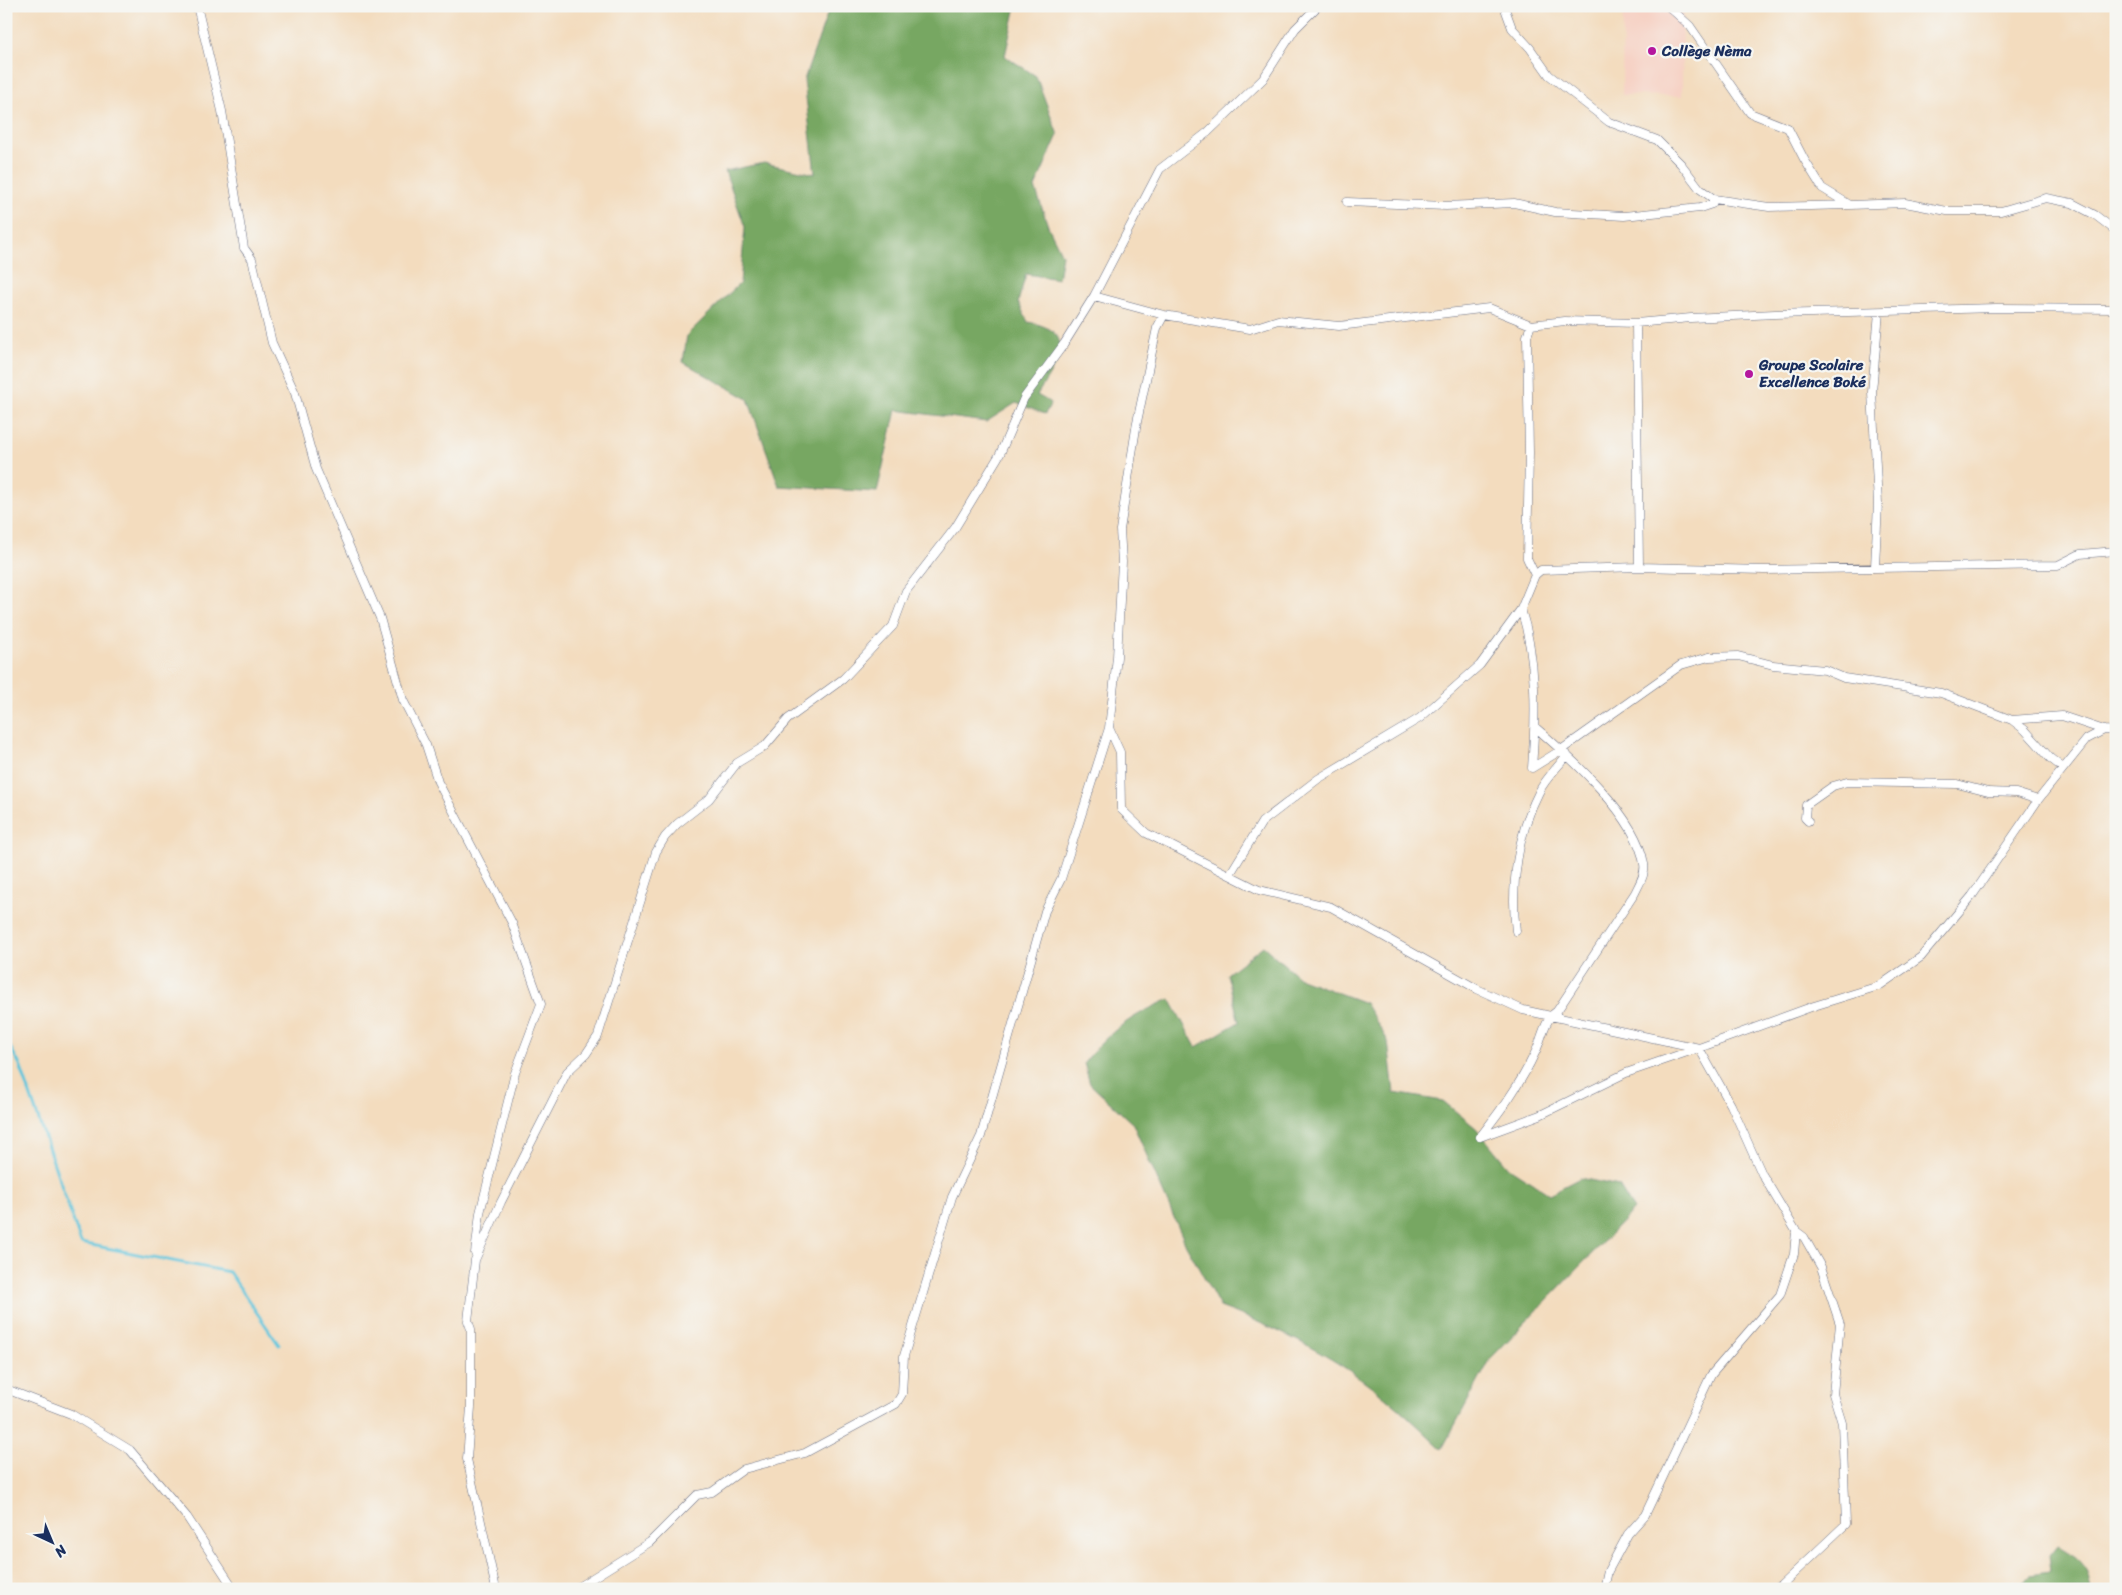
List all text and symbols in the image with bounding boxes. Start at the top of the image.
place label: Collège Nèma [1661,38,1752,64]
marker: Collège Nèma [1646,45,1658,57]
place label: Groupe Scolaire Excellence Boké [1758,352,1866,395]
marker: Groupe Scolaire Excellence Boké [1743,368,1755,380]
north arrow [28,1518,78,1568]
text: N [48,1538,74,1564]

